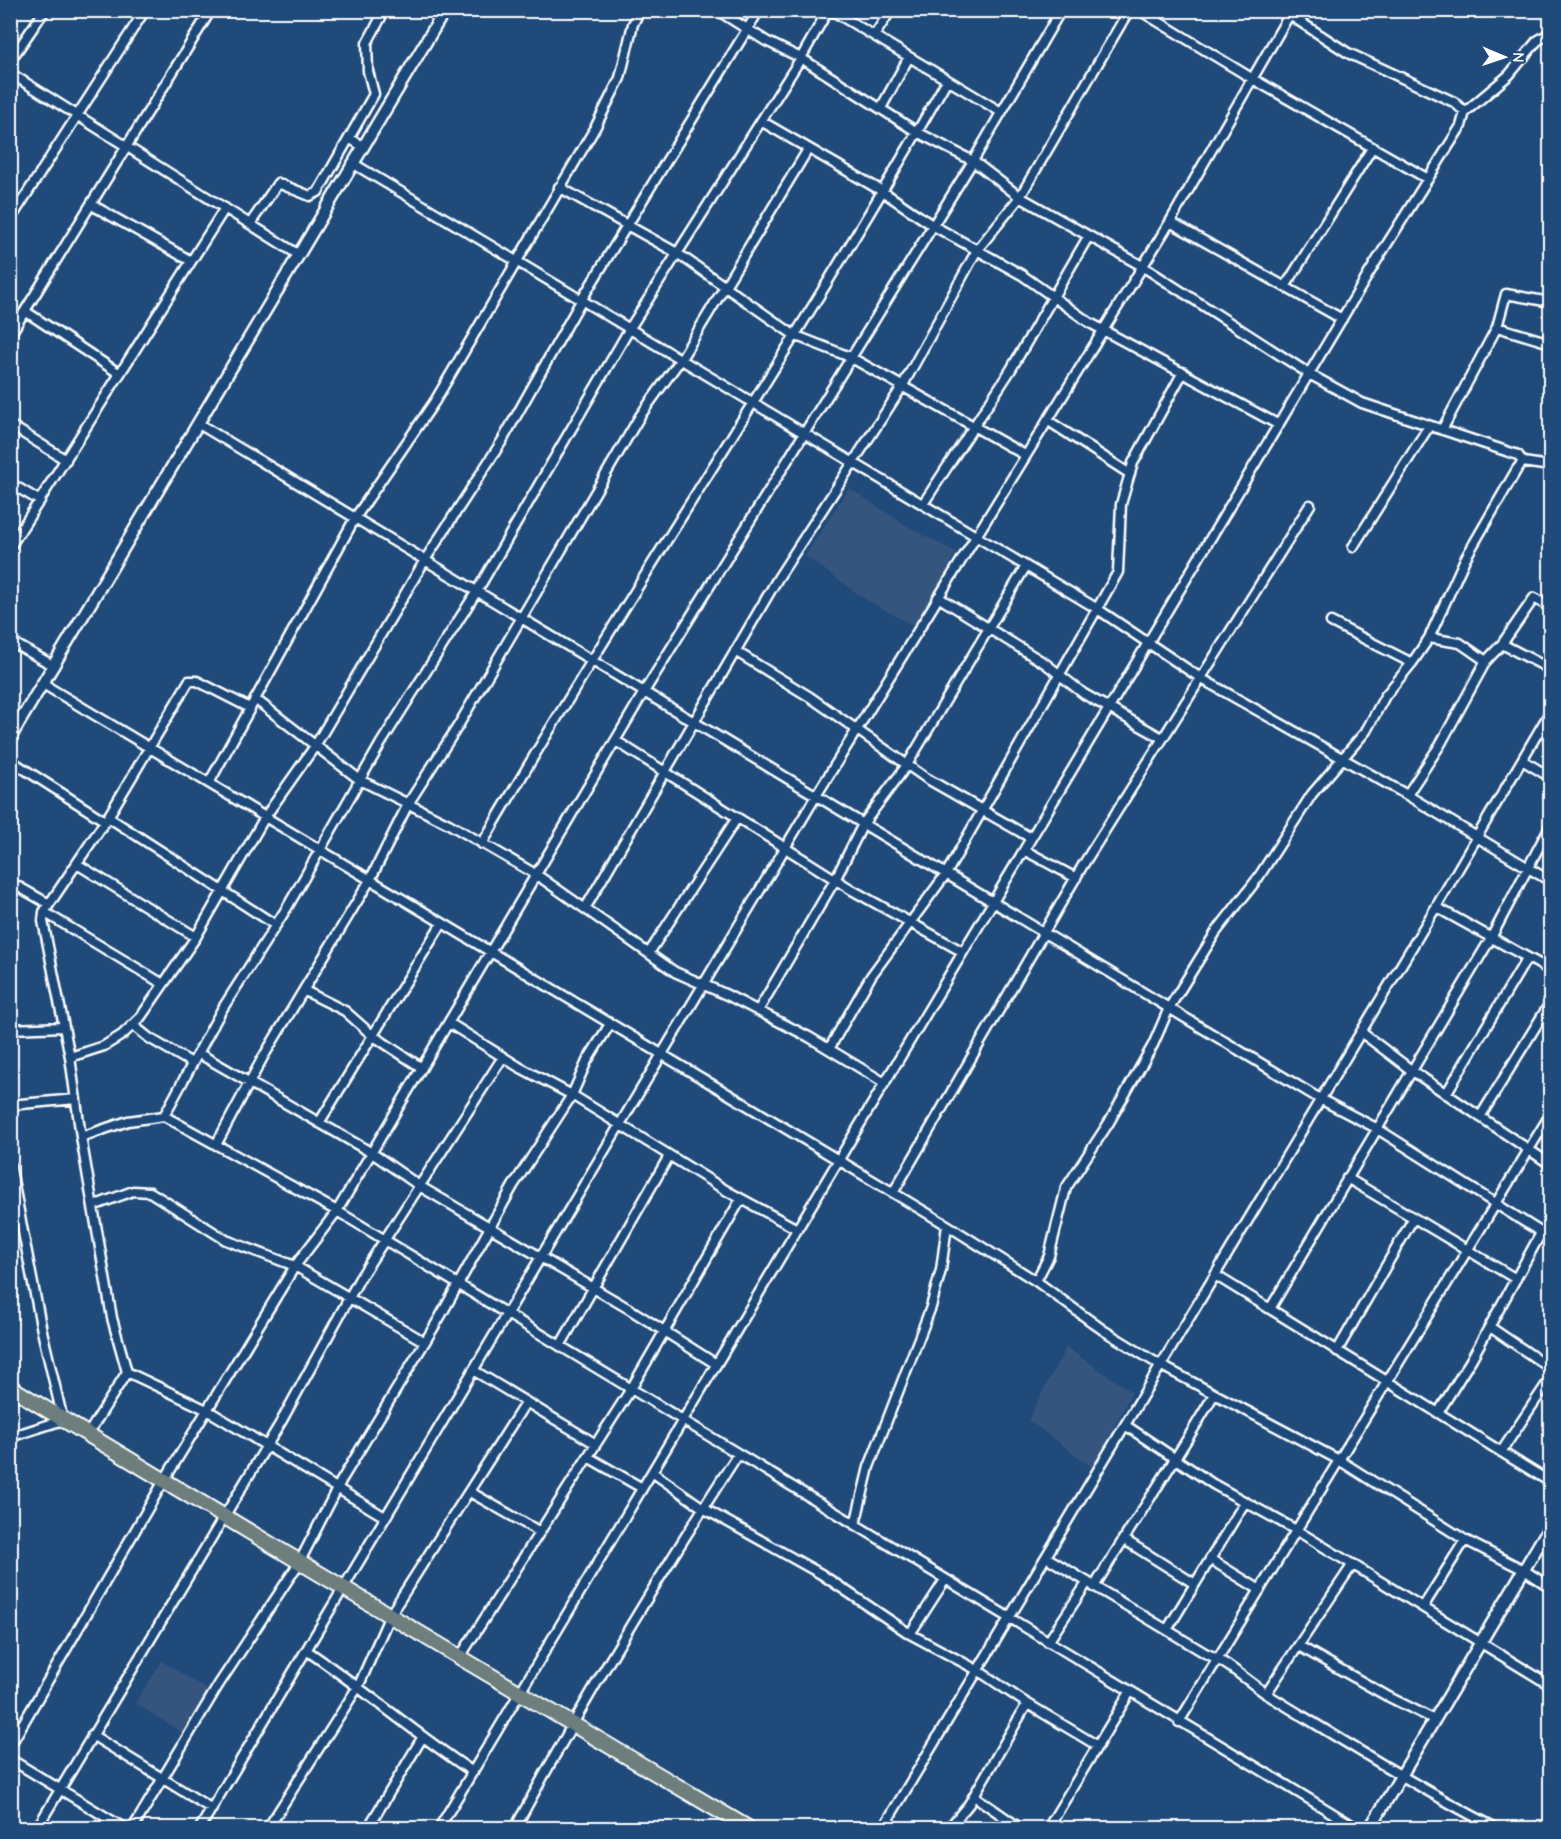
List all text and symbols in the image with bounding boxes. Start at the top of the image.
north arrow [1474,27,1534,87]
text: N [1509,52,1527,63]

